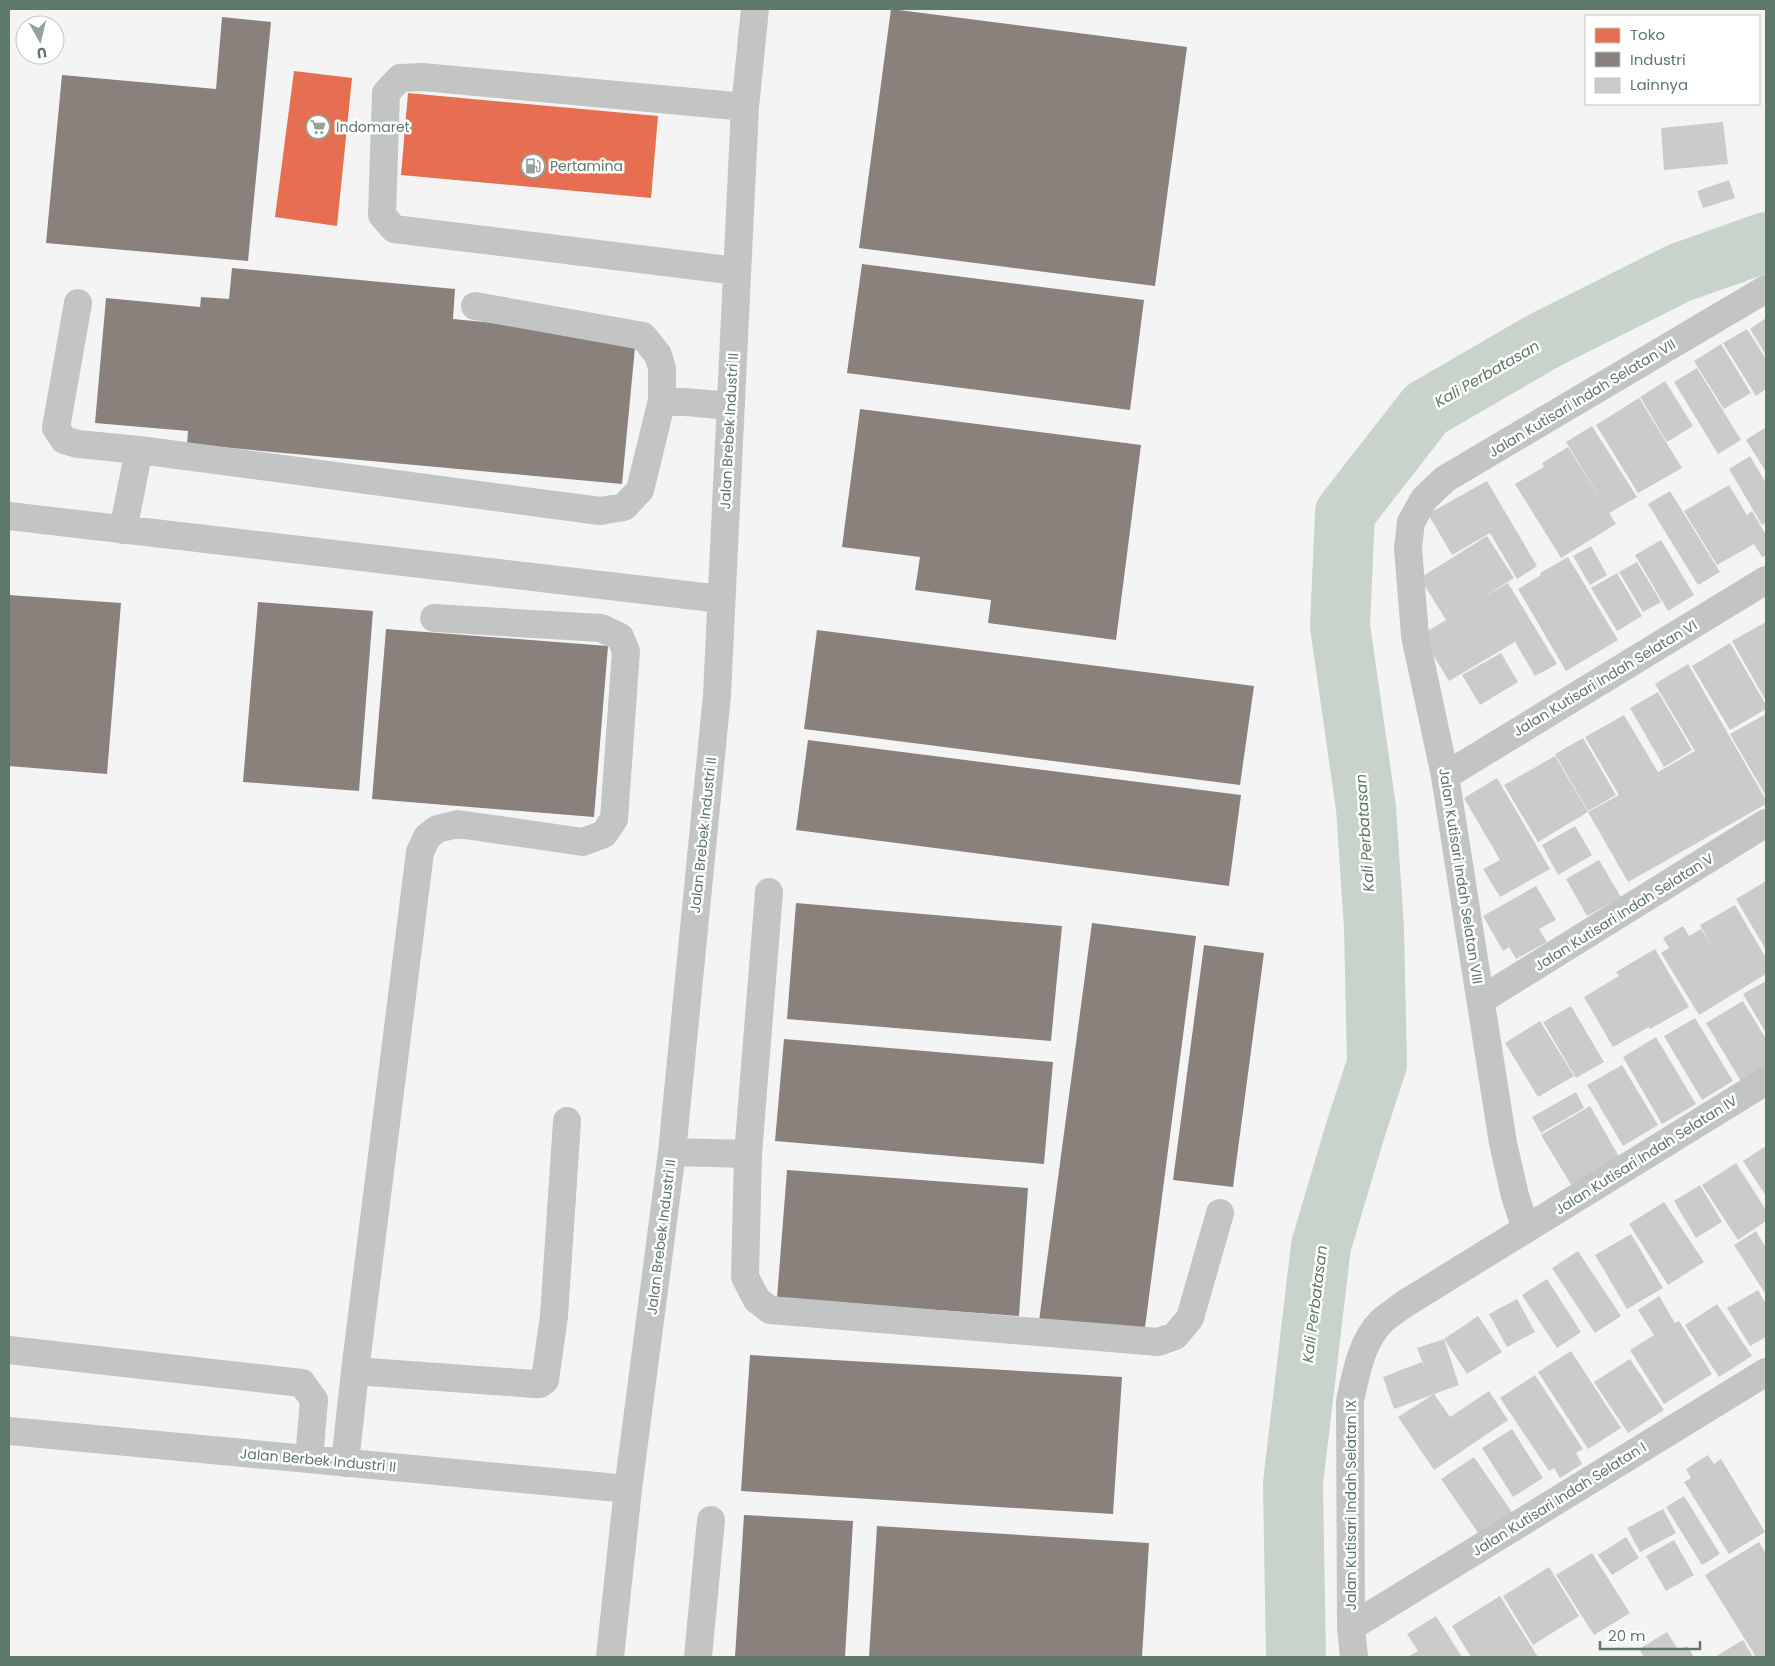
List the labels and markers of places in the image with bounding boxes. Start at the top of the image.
supermarket icon: Indomaret [305,114,331,140]
place label: Indomaret [336,117,410,137]
fuel station icon: Pertamina [520,153,546,179]
place label: Pertamina [550,156,623,176]

